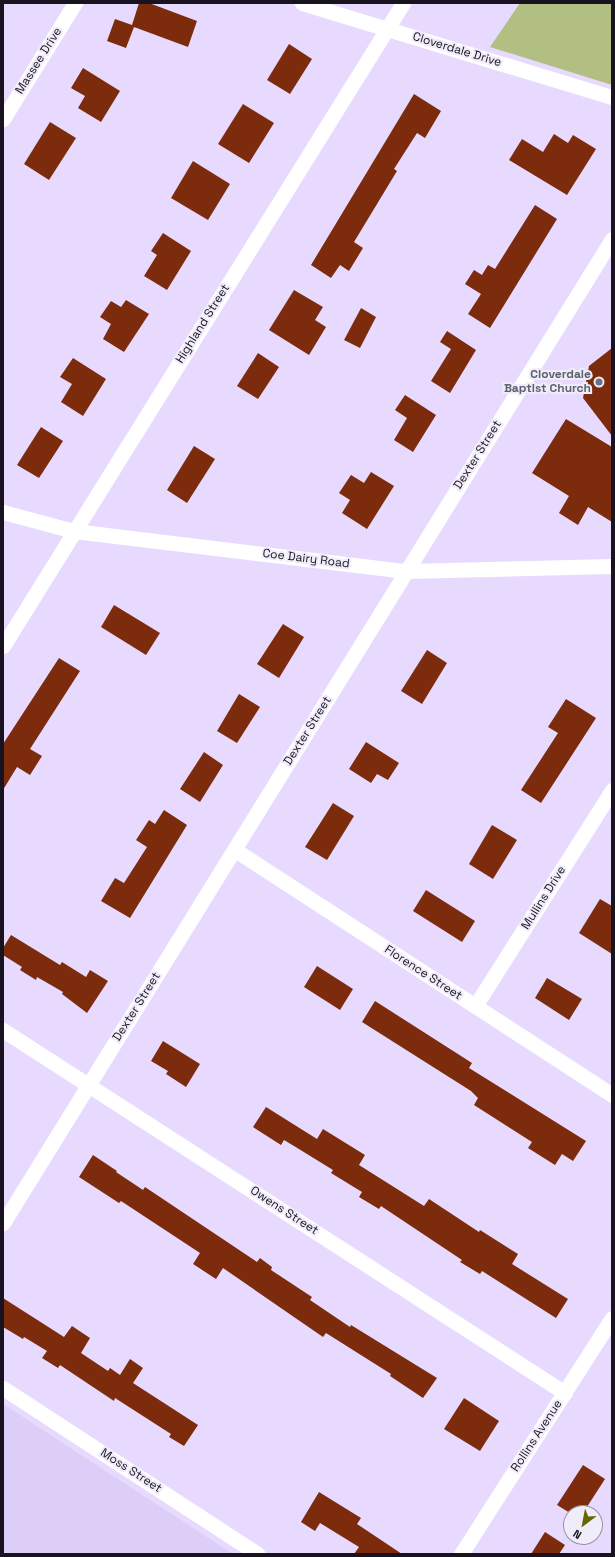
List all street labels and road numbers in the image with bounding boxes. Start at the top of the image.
street label: Massee Drive [13,25,65,97]
street label: Cloverdale Drive [411,30,503,70]
street label: Highland Street [173,282,233,366]
street label: Dexter Street [451,418,505,492]
street label: Coe Dairy Road [262,547,350,571]
street label: Dexter Street [281,694,335,768]
street label: Mullins Drive [519,864,569,932]
street label: Florence Street [381,943,465,1003]
street label: Dexter Street [110,970,164,1044]
street label: Owens Street [247,1184,321,1238]
street label: Rollins Avenue [508,1397,566,1475]
street label: Moss Street [98,1446,164,1496]

